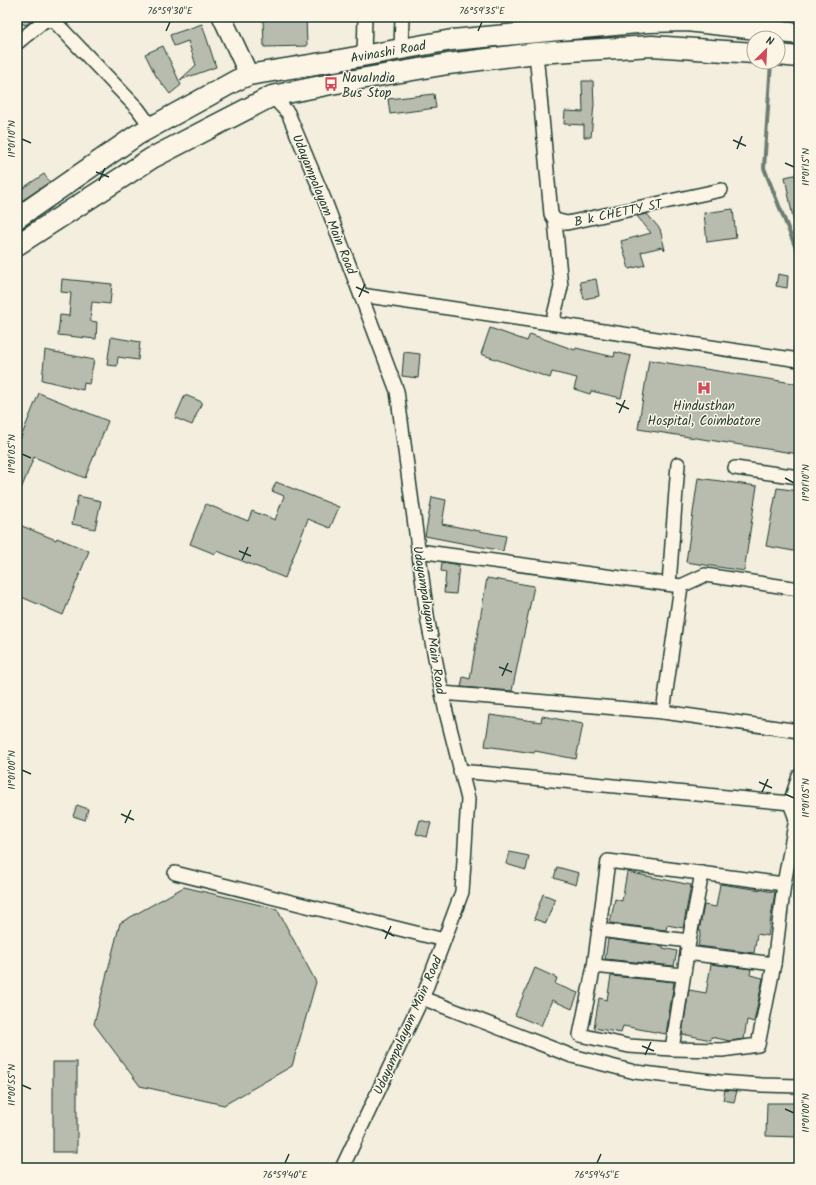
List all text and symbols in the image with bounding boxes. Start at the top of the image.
text: 76°59'30"E [147,3,194,19]
text: 76°59'35"E [459,3,506,19]
north arrow [746,30,786,70]
text: N [763,32,777,51]
street label: Avinashi Road [349,35,428,69]
place label: NavaIndia Bus Stop [342,68,395,104]
bus stop icon: NavaIndia Bus Stop [323,76,339,92]
text: 11°01'10"N [4,120,20,158]
street label: Udayampalayam Main Road [286,131,362,278]
text: 11°01'15"N [798,148,814,186]
street label: B k CHETTY ST [572,194,665,233]
hospital icon: Hindusthan Hospital, Coimbatore [696,380,712,396]
place label: Hindusthan Hospital, Coimbatore [647,396,761,432]
text: 11°01'05"N [4,434,20,474]
text: 11°01'10"N [798,464,814,502]
street label: Udayampalayam Main Road [406,545,451,696]
text: 11°01'00"N [4,750,20,790]
text: 11°01'05"N [798,778,814,818]
street label: Udayampalayam Main Road [368,952,449,1098]
text: 11°00'55"N [4,1064,20,1106]
text: 11°01'00"N [798,1093,814,1133]
text: 76°59'40"E [263,1167,309,1183]
text: 76°59'45"E [574,1167,621,1183]

